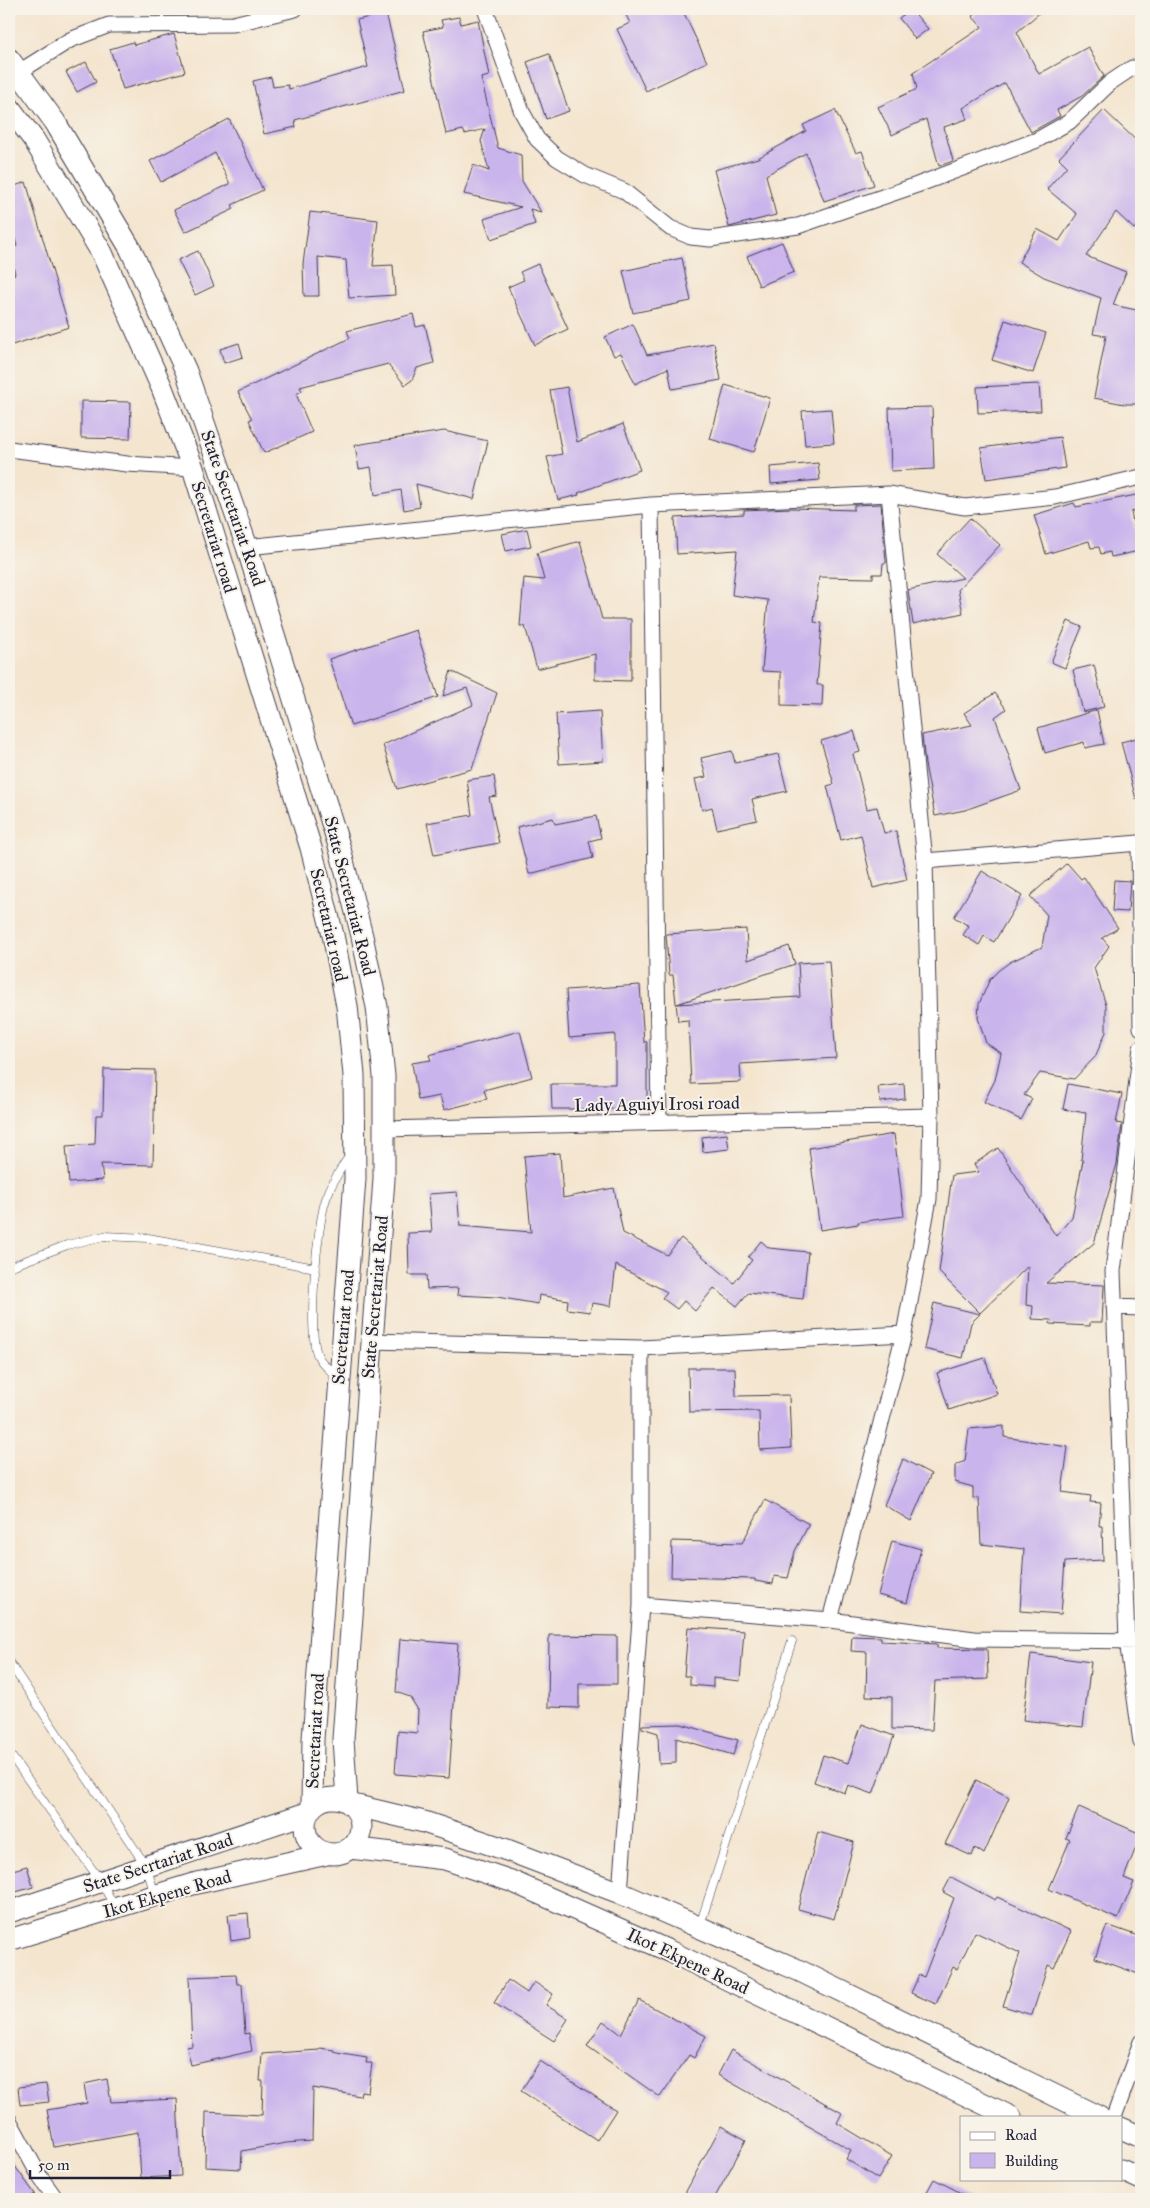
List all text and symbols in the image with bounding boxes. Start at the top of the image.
street label: State Secretariat Road [196,427,270,589]
street label: Secretariat road [187,479,241,595]
street label: State Secretariat Road [320,814,380,978]
street label: Secretariat road [305,866,353,984]
street label: Lady Aguiyi Irosi road [574,1092,740,1117]
street label: State Secretariat Road [357,1215,393,1379]
street label: Secretariat road [327,1268,359,1386]
street label: Secretariat road [301,1673,329,1789]
street label: State Secrtariat Road [80,1828,236,1898]
street label: Ikot Ekpene Road [100,1865,234,1923]
street label: Ikot Ekpene Road [623,1923,753,1999]
legend [960,2116,1122,2180]
text: Road [1005,2126,1037,2144]
scale bar [30,2148,170,2180]
text: Building [1005,2152,1059,2170]
text: 50 m [38,2156,70,2174]

